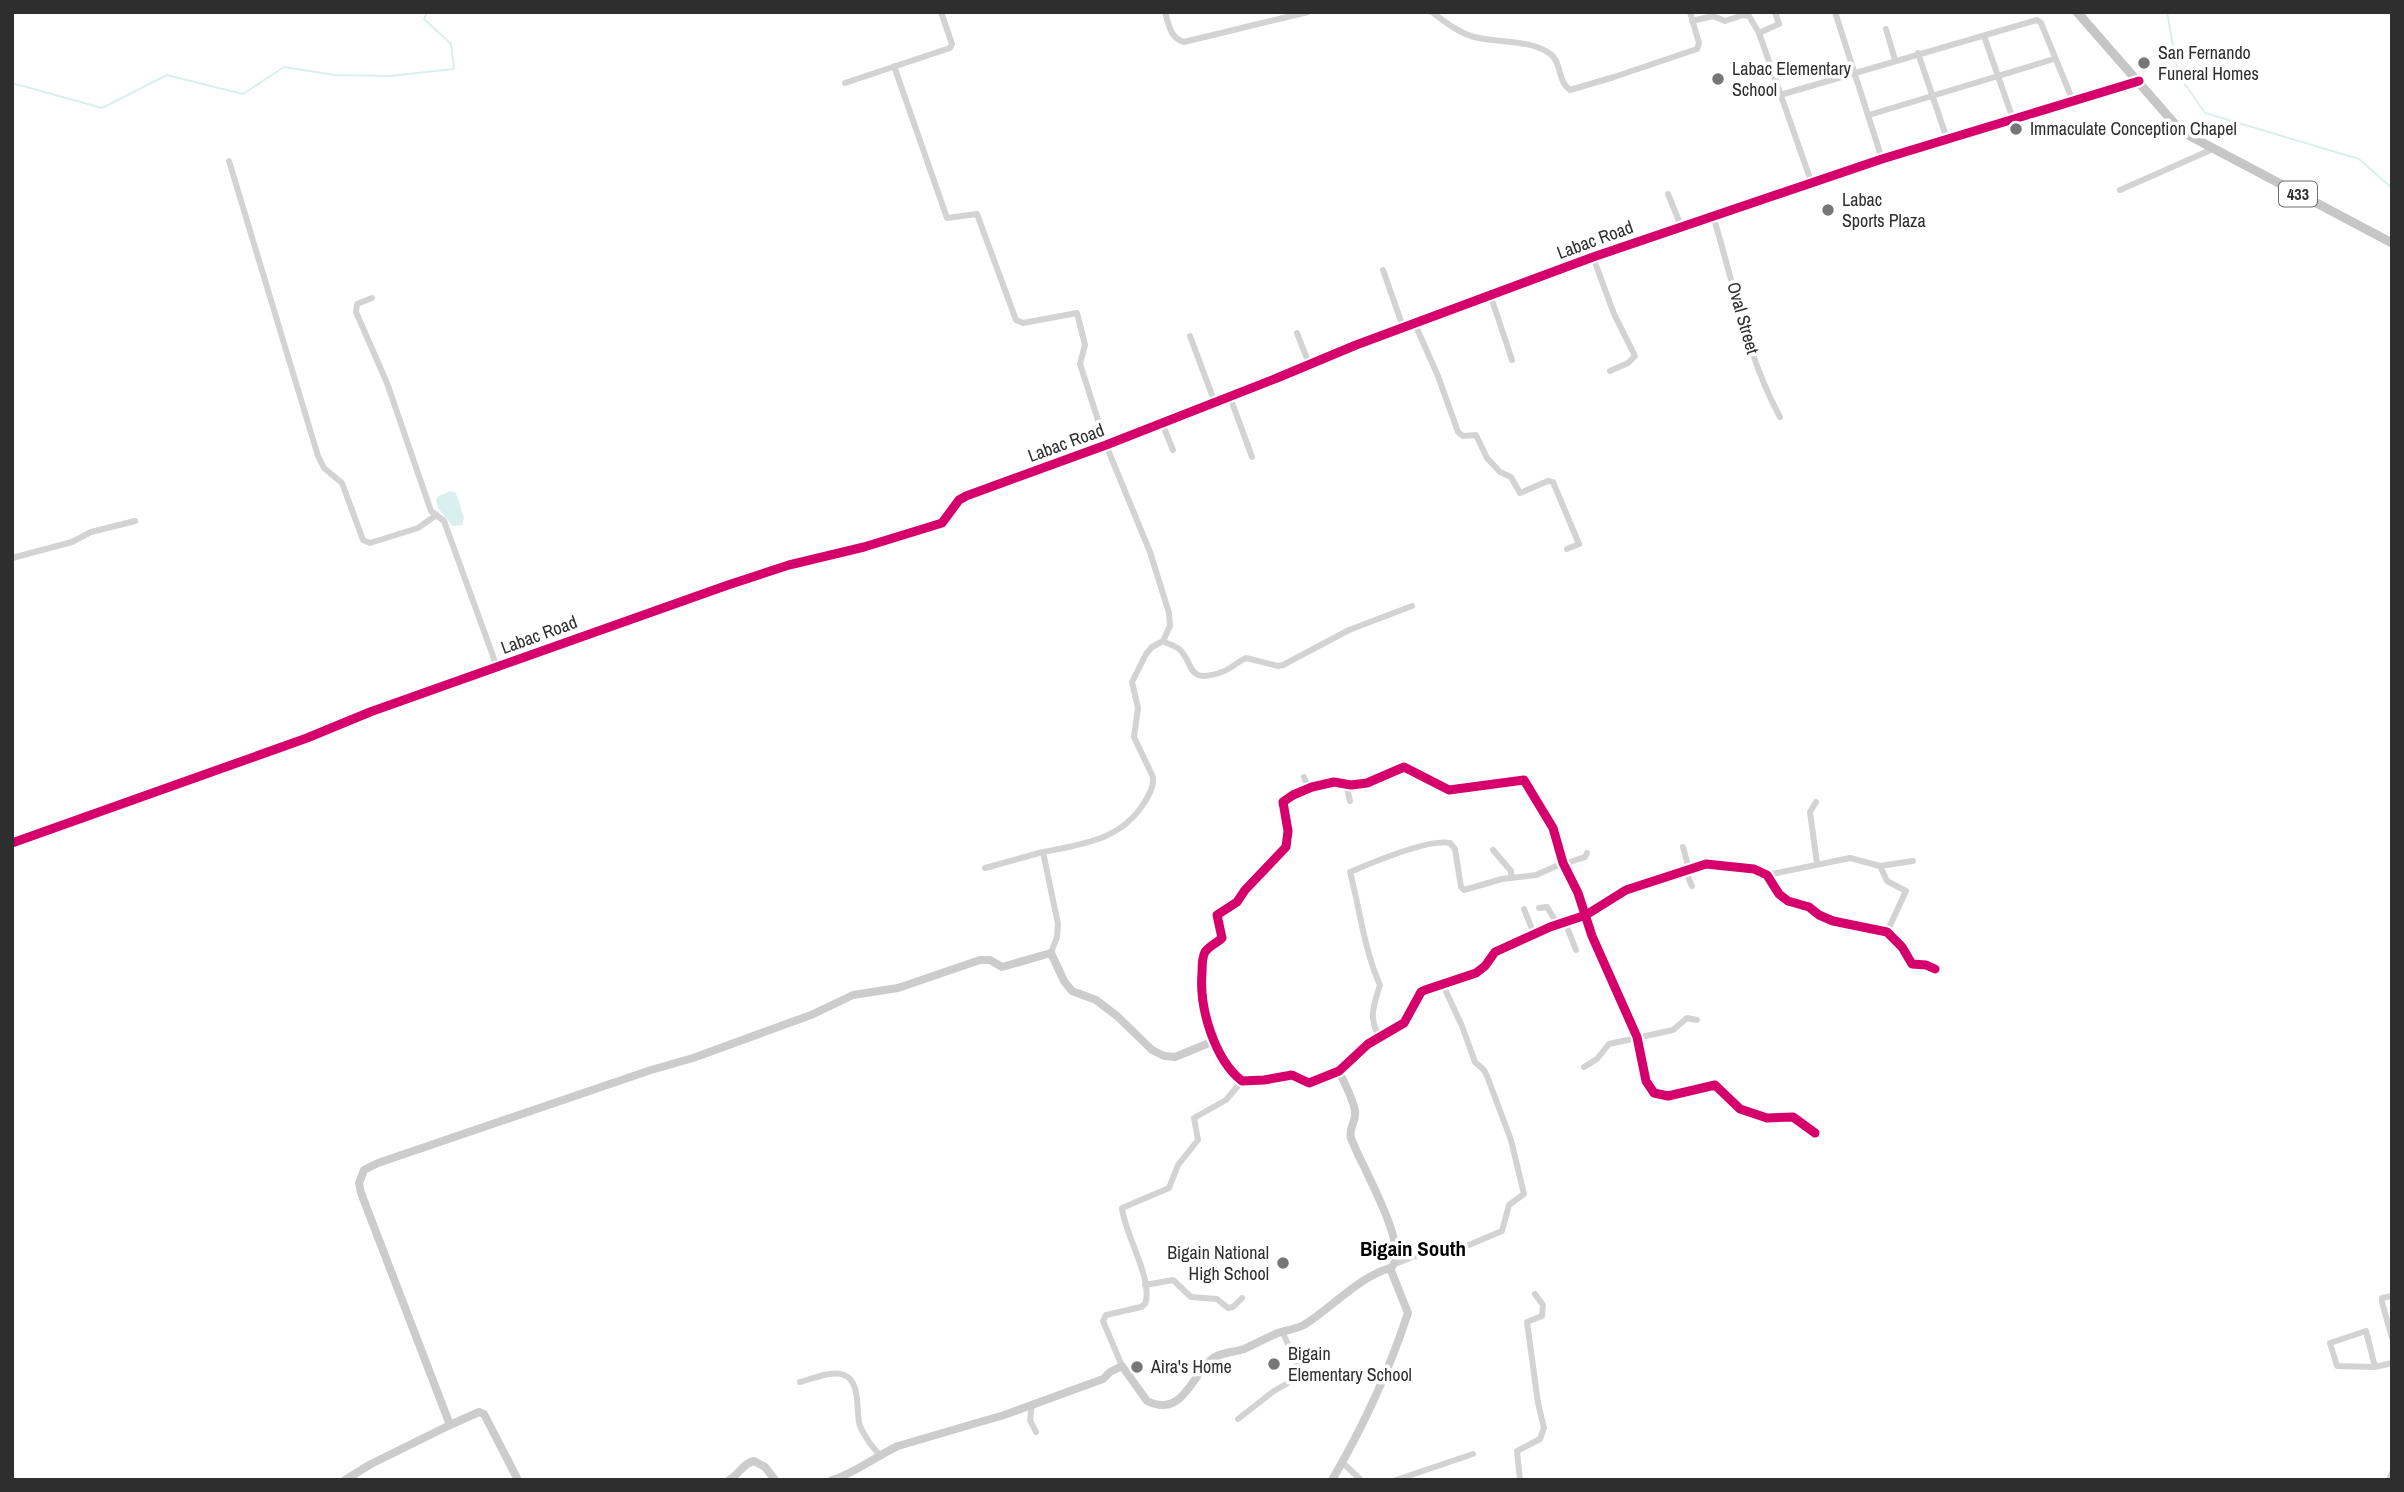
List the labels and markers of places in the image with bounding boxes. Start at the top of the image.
place label: San Fernando Funeral Homes [2158,40,2259,86]
marker: San Fernando Funeral Homes [2136,55,2152,71]
place label: Labac Elementary School [1732,56,1852,102]
marker: Labac Elementary School [1710,71,1726,87]
place label: Immaculate Conception Chapel [2030,116,2237,141]
marker: Immaculate Conception Chapel [2008,121,2024,137]
place label: Labac Sports Plaza [1842,187,1926,233]
marker: Labac Sports Plaza [1820,202,1836,218]
place label: Bigain National High School [1167,1240,1269,1286]
marker: Bigain National High School [1275,1255,1291,1271]
place label: Bigain Elementary School [1288,1341,1412,1387]
place label: Aira's Home [1150,1354,1232,1379]
marker: Bigain Elementary School [1266,1356,1282,1372]
marker: Aira's Home [1129,1359,1145,1375]

